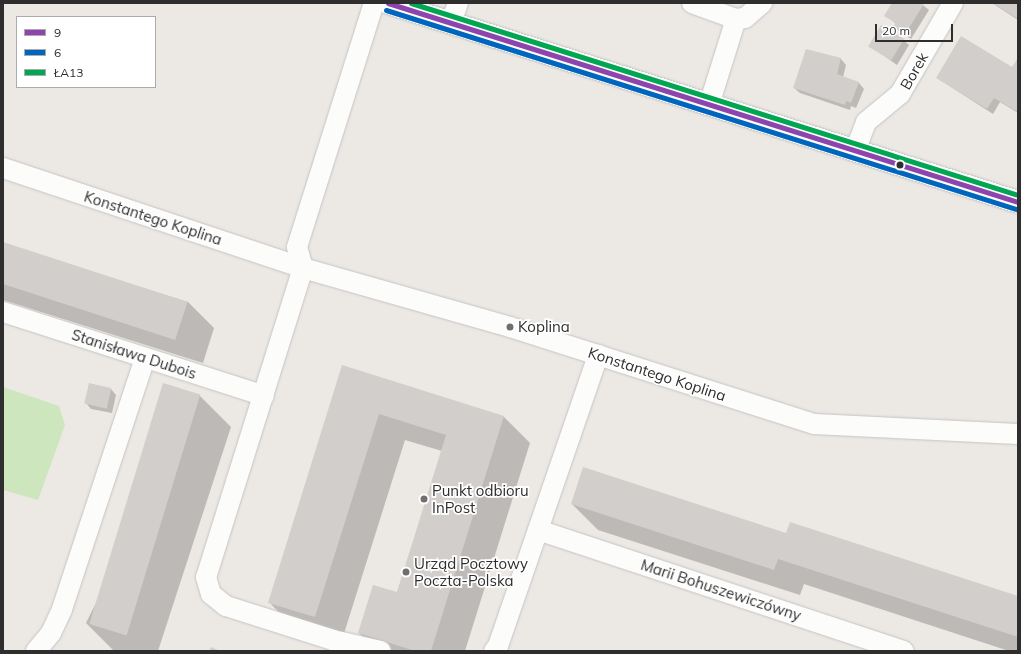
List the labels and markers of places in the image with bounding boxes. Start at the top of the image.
unlabelled marker [895,160,905,170]
place label: Koplina [518,318,570,336]
marker: Koplina [505,322,515,332]
place label: Punkt odbioru InPost [432,481,529,516]
marker: Punkt odbioru InPost [419,494,429,504]
place label: Urząd Pocztowy Poczta-Polska [414,554,528,589]
marker: Urząd Pocztowy Poczta-Polska [401,567,411,577]

